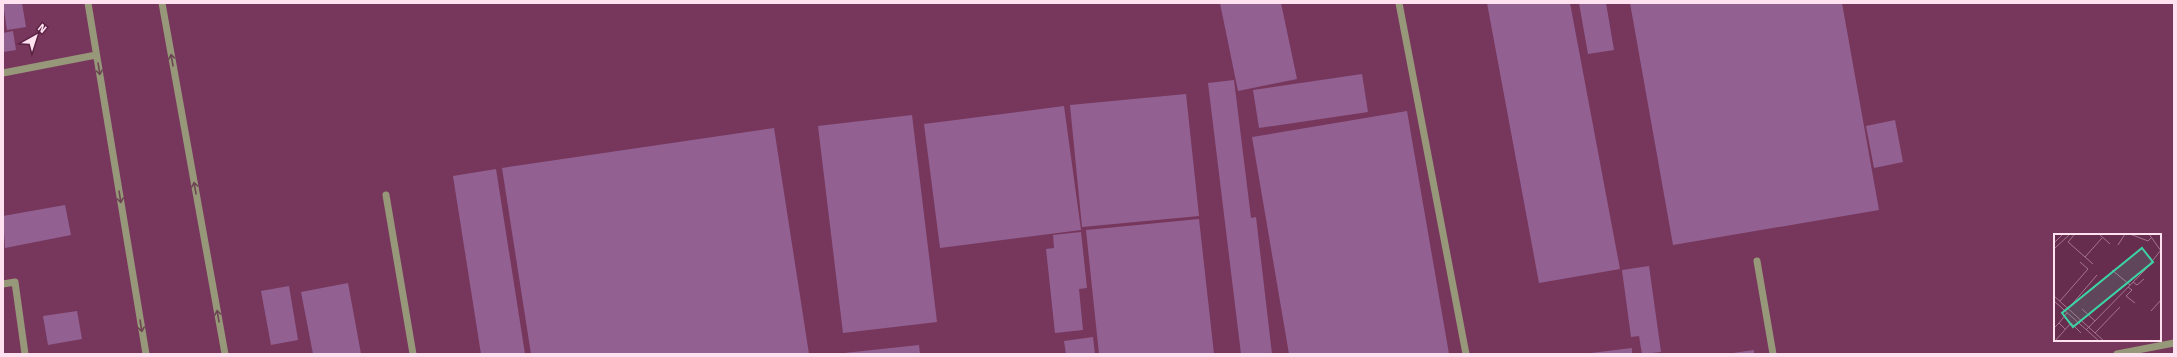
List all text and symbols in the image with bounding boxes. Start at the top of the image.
north arrow [16,16,56,56]
text: N [35,21,49,36]
one-way arrow [168,54,176,67]
one-way arrow [95,62,103,75]
one-way arrow [191,182,199,195]
one-way arrow [116,190,124,203]
inset map [2054,234,2161,341]
one-way arrow [214,310,222,323]
one-way arrow [137,319,145,332]

